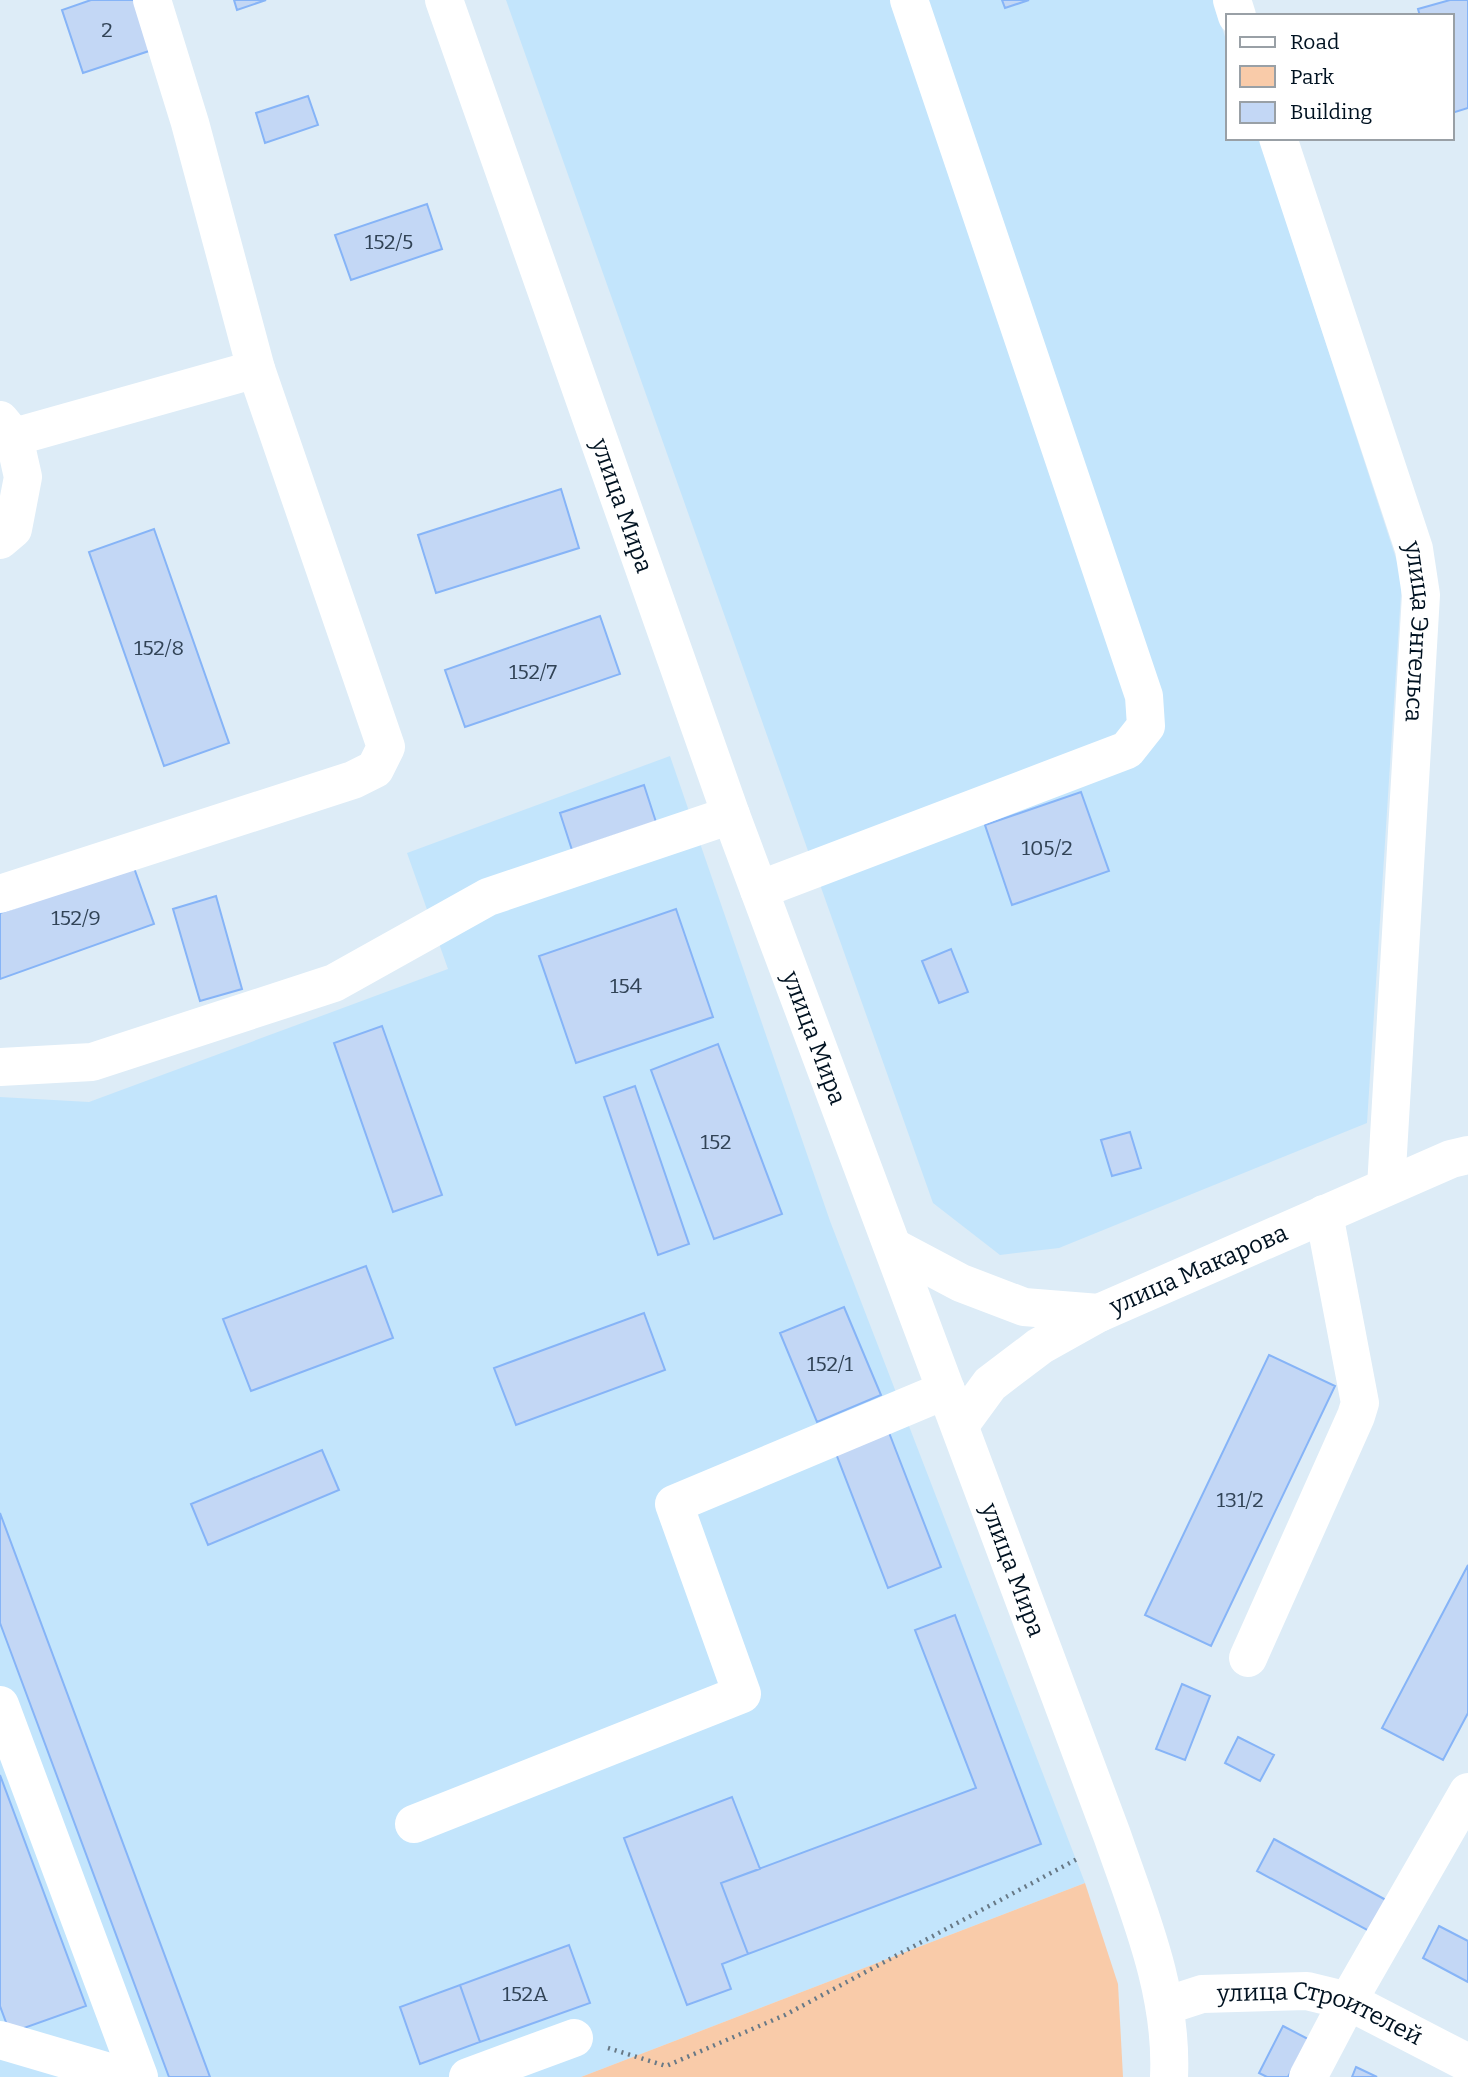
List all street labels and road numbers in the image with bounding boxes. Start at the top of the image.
street label: улица Мира [585,434,659,576]
street label: улица Энгельса [1398,536,1435,723]
street label: улица Мира [776,966,852,1109]
street label: улица Макарова [1105,1218,1292,1321]
street label: улица Мира [975,1498,1051,1641]
street label: улица Строителей [1216,1977,1427,2051]

